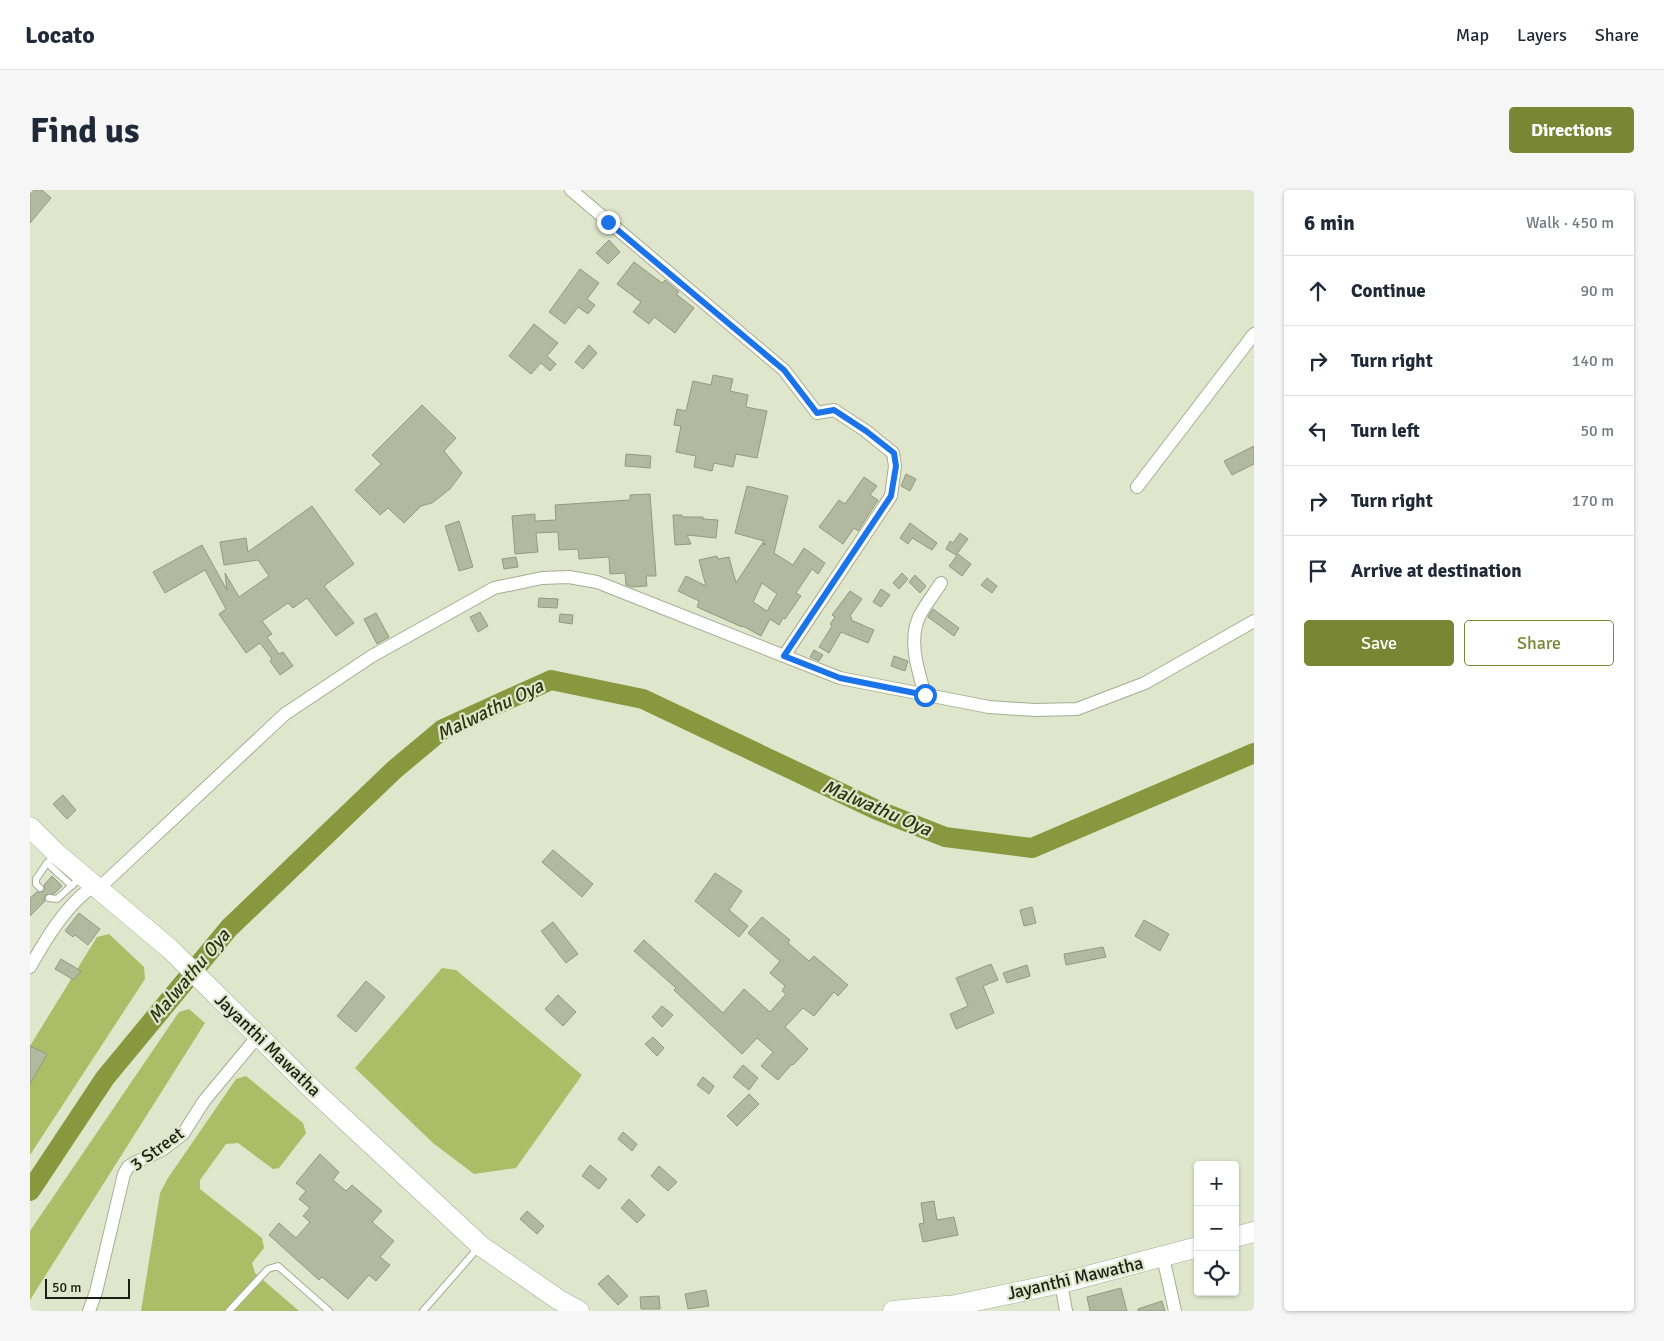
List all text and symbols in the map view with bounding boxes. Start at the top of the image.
text: Locato [25,20,95,50]
text: Map [1456,24,1489,46]
text: Layers [1517,24,1567,46]
text: Share [1595,24,1639,46]
button: Directions [1509,107,1634,153]
text: Find us [30,109,140,152]
text: 6 min [1304,210,1355,236]
route end [597,211,620,234]
text: Walk · 450 m [1526,213,1614,233]
icon: ahead [1304,277,1332,305]
text: Continue [1351,279,1426,303]
text: 90 m [1580,281,1614,301]
icon: right [1304,347,1332,375]
text: Turn right [1351,349,1433,373]
text: 140 m [1572,351,1614,371]
icon: left [1304,417,1332,445]
text: Turn left [1351,419,1420,443]
text: 50 m [1580,421,1614,441]
icon: right [1304,487,1332,515]
text: Turn right [1351,489,1433,513]
text: 170 m [1572,491,1614,511]
icon: arrive [1304,557,1332,585]
text: Arrive at destination [1351,559,1522,583]
button: Save [1304,620,1454,666]
button: Share [1464,620,1614,666]
water label: Malwathu Oya [433,673,549,746]
route start [914,684,937,707]
water label: Malwathu Oya [819,774,936,842]
water label: Malwathu Oya [143,923,236,1028]
street label: Jayanthi Mawatha [210,989,326,1101]
street label: 3 Street [126,1122,188,1176]
map controls [1194,1161,1239,1296]
button: + [1194,1161,1239,1206]
button: − [1194,1206,1239,1251]
button: locate [1194,1251,1239,1296]
street label: Jayanthi Mawatha [1005,1252,1145,1304]
scale bar [45,1276,130,1299]
text: 50 m [52,1279,81,1296]

